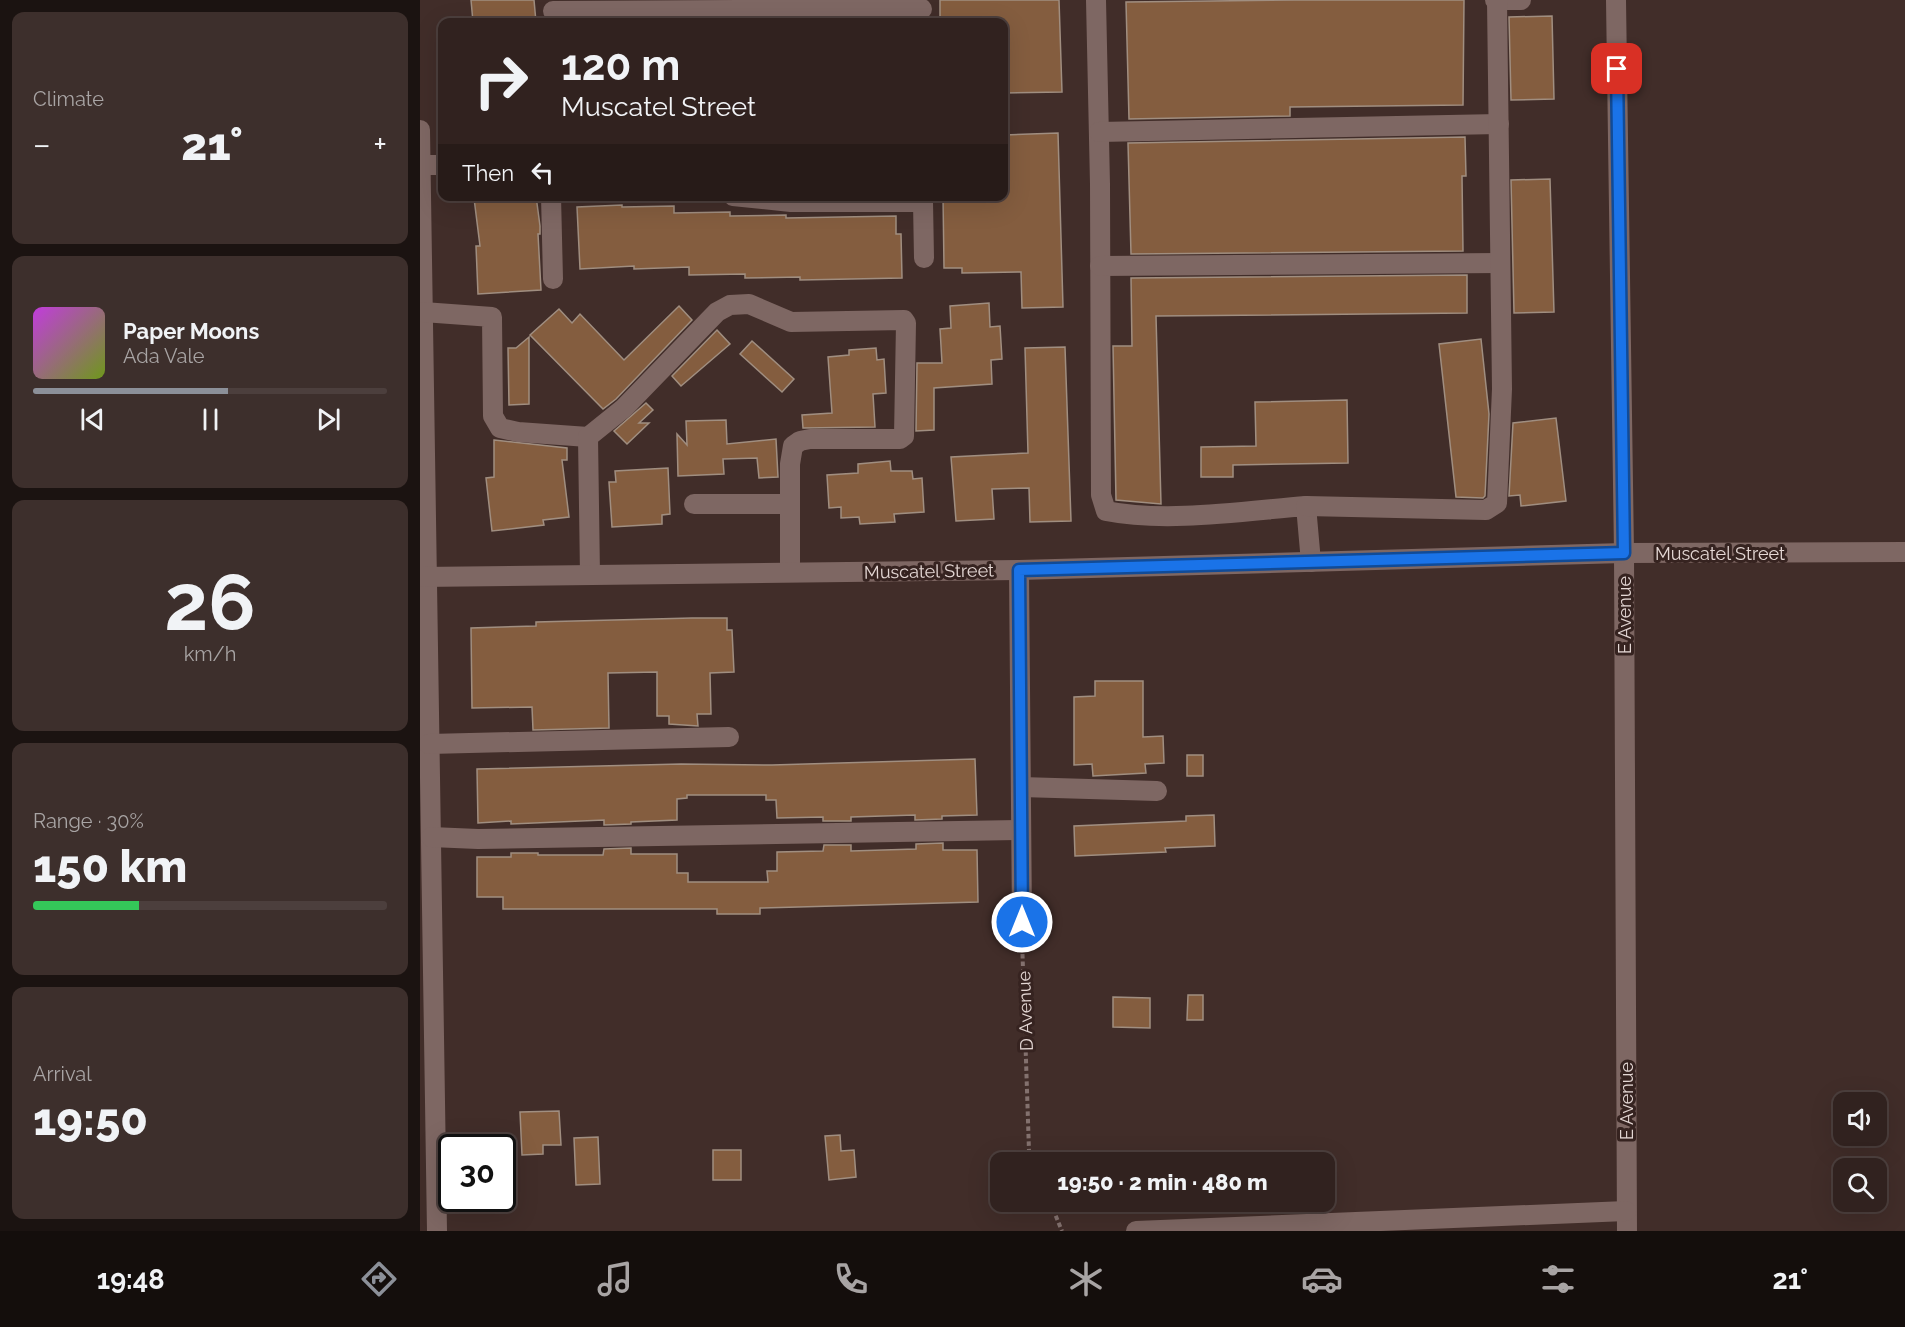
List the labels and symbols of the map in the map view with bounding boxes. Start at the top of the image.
pin [1591,43,1642,94]
street label: Muscatel Street [1655,543,1785,564]
street label: Muscatel Street [864,559,994,583]
street label: E Avenue [1614,575,1635,654]
position arrow [990,890,1054,954]
street label: D Avenue [1013,970,1037,1051]
street label: E Avenue [1616,1061,1637,1140]
speed limit sign: 30 [438,1134,516,1212]

